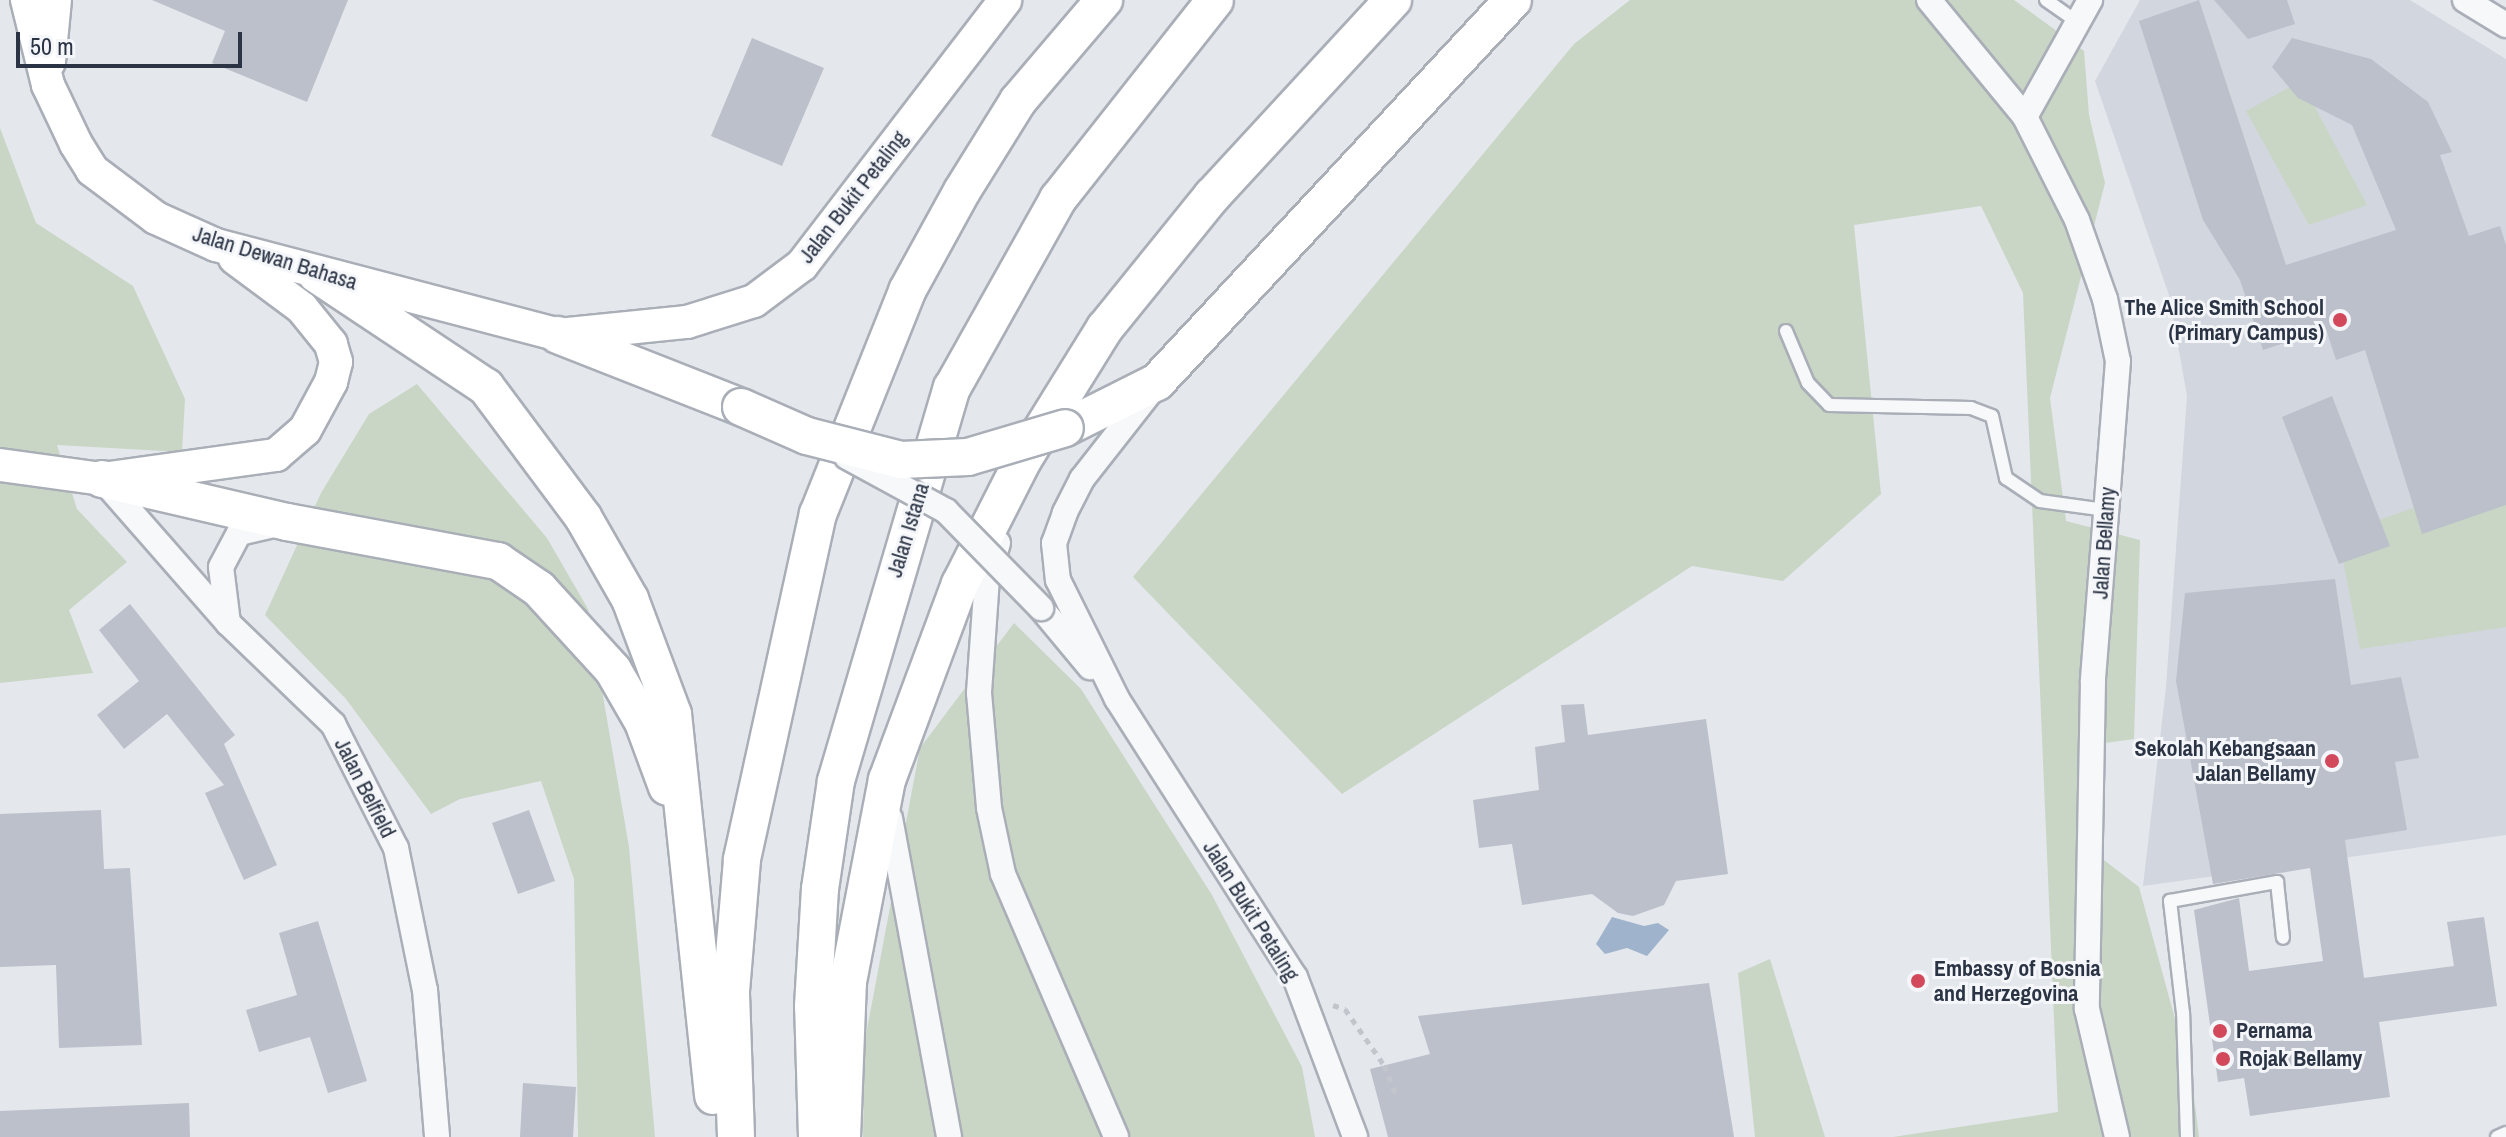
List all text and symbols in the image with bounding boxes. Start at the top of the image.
scale bar [20,16,246,66]
text: 50 m [30,30,74,62]
street label: Jalan Bukit Petaling [793,126,913,268]
street label: Jalan Dewan Bahasa [190,220,360,296]
place label: The Alice Smith School (Primary Campus) [2123,294,2324,346]
marker: The Alice Smith School (Primary Campus) [2331,311,2349,329]
street label: Jalan Istana [881,480,935,580]
street label: Jalan Bellamy [2087,486,2121,600]
street label: Jalan Belfield [329,734,401,842]
place label: Sekolah Kebangsaan Jalan Bellamy [2135,735,2316,786]
marker: Sekolah Kebangsaan Jalan Bellamy [2323,752,2341,770]
street label: Jalan Bukit Petaling [1197,836,1305,986]
place label: Embassy of Bosnia and Herzegovina [1934,955,2100,1006]
marker: Embassy of Bosnia and Herzegovina [1909,972,1927,990]
place label: Pernama [2236,1018,2312,1044]
marker: Pernama [2211,1022,2229,1040]
place label: Rojak Bellamy [2239,1046,2362,1072]
marker: Rojak Bellamy [2214,1050,2232,1068]

